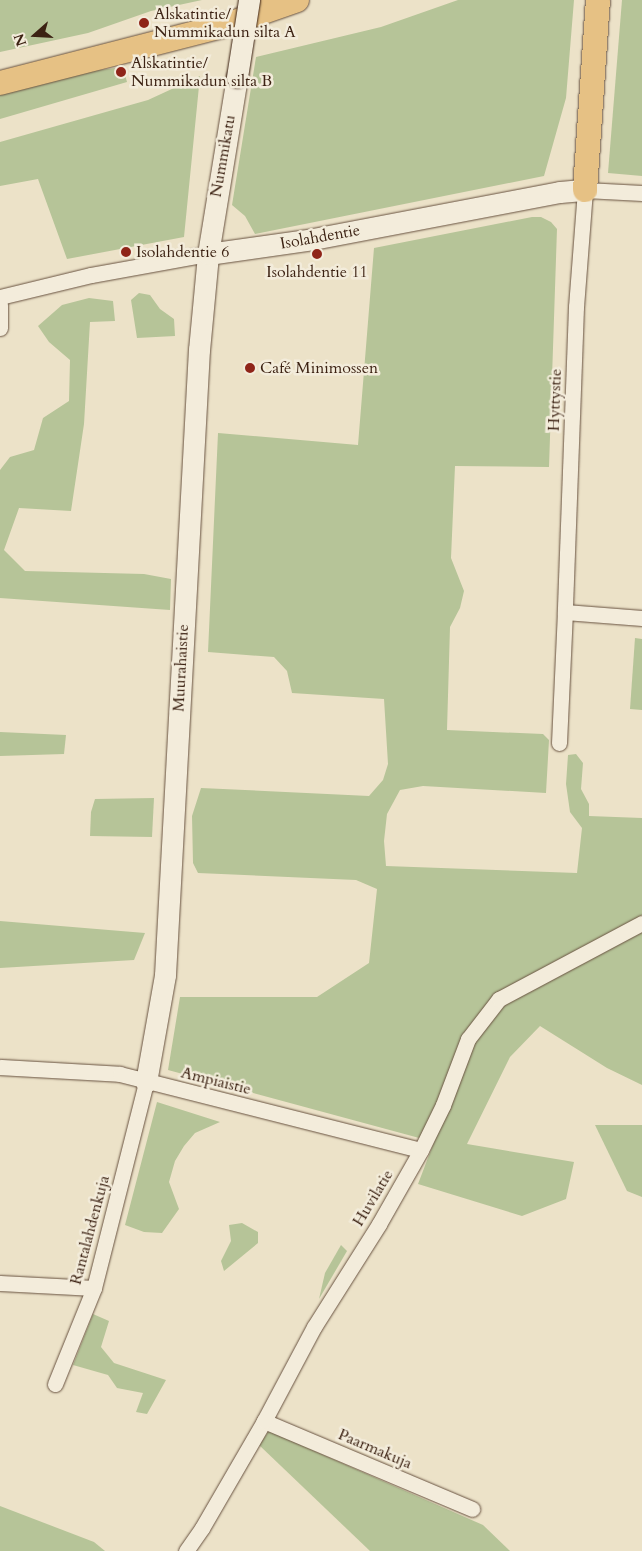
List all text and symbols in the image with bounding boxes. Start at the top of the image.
place label: Alskatintie/ Nummikadun silta A [154,4,296,42]
north arrow [10,10,60,60]
marker: Alskatintie/ Nummikadun silta A [138,17,150,29]
text: N [9,31,31,49]
place label: Alskatintie/ Nummikadun silta B [131,53,272,91]
marker: Alskatintie/ Nummikadun silta B [115,66,127,78]
street label: Nummikatu [206,113,240,199]
street label: Isolahdentie [278,221,362,253]
place label: Isolahdentie 6 [136,242,229,262]
marker: Isolahdentie 6 [120,246,132,258]
marker: Isolahdentie 11 [311,248,323,260]
place label: Isolahdentie 11 [266,262,368,282]
place label: Café Minimossen [260,358,378,378]
marker: Café Minimossen [244,362,256,374]
street label: Hyttystie [544,368,566,432]
street label: Muurahaistie [169,624,193,712]
street label: Ampiaistie [179,1063,253,1099]
street label: Huvilatie [349,1166,397,1230]
street label: Rantalahdenkuja [66,1173,114,1287]
street label: Paarmakuja [335,1425,415,1473]

